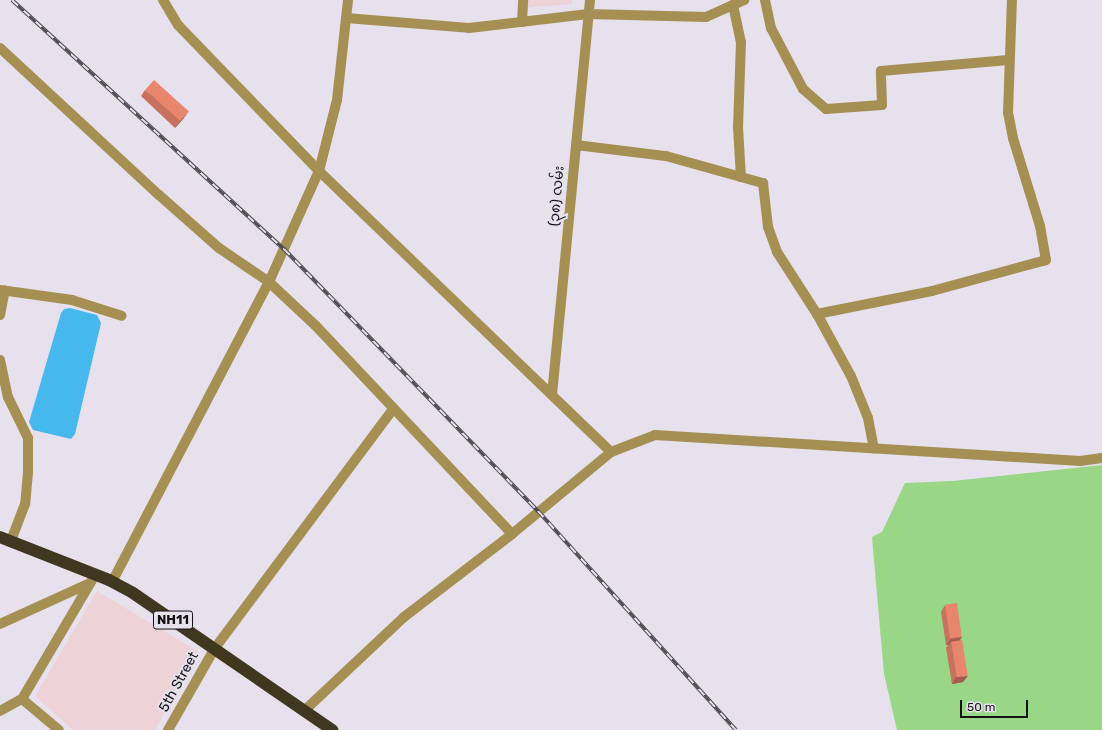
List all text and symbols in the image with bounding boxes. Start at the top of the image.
street label: (၃၈) လမ်း [546,165,568,227]
road number: NH11 [153,609,193,631]
street label: 5th Street [156,649,202,715]
scale bar [962,692,1030,718]
text: 50 m [967,700,995,714]

